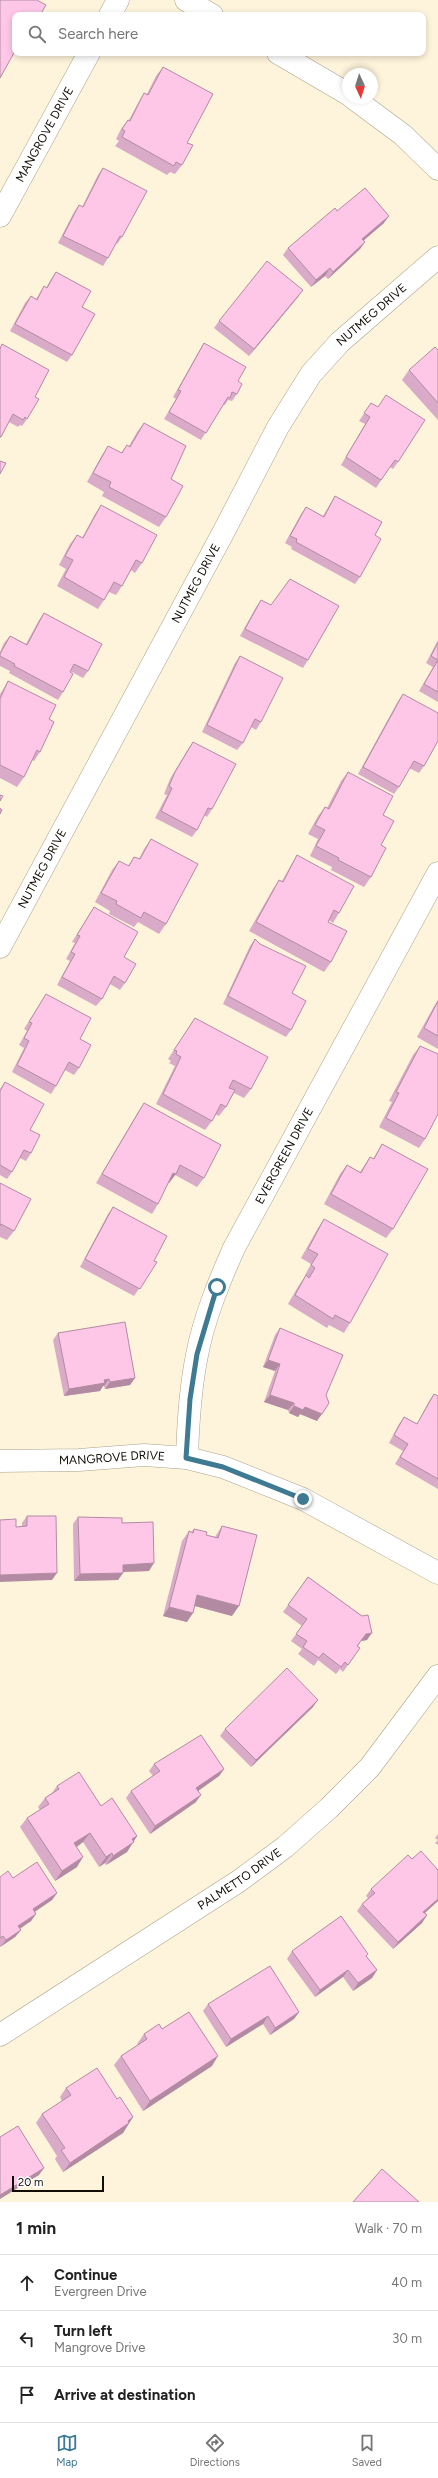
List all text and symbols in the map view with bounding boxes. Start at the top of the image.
search box [12,12,426,56]
icon: search [26,23,48,45]
text: Search here [58,25,138,43]
north arrow [342,68,378,104]
street label: MANGROVE DRIVE [13,84,76,184]
street label: NUTMEG DRIVE [334,280,409,349]
street label: NUTMEG DRIVE [169,541,223,626]
street label: NUTMEG DRIVE [15,827,69,911]
street label: EVERGREEN DRIVE [252,1105,316,1206]
route start [208,1278,226,1296]
street label: MANGROVE DRIVE [59,1448,165,1467]
route end [294,1490,312,1508]
street label: PALMETTO DRIVE [195,1845,284,1913]
scale bar [12,2174,104,2193]
text: 20 m [18,2176,43,2189]
text: 1 min [16,2218,56,2238]
text: Walk · 70 m [355,2221,422,2236]
text: Continue [54,2266,117,2284]
icon: ahead [16,2272,38,2294]
text: 40 m [391,2275,422,2290]
text: Evergreen Drive [54,2284,147,2299]
text: Turn left [54,2322,112,2340]
icon: left [16,2328,38,2350]
text: 30 m [392,2331,422,2346]
text: Mangrove Drive [54,2340,145,2355]
icon: arrive [16,2384,38,2406]
text: Arrive at destination [54,2386,195,2404]
tab: Map [56,2432,78,2469]
tab: Directions [190,2432,240,2469]
tab: Saved [352,2432,382,2469]

